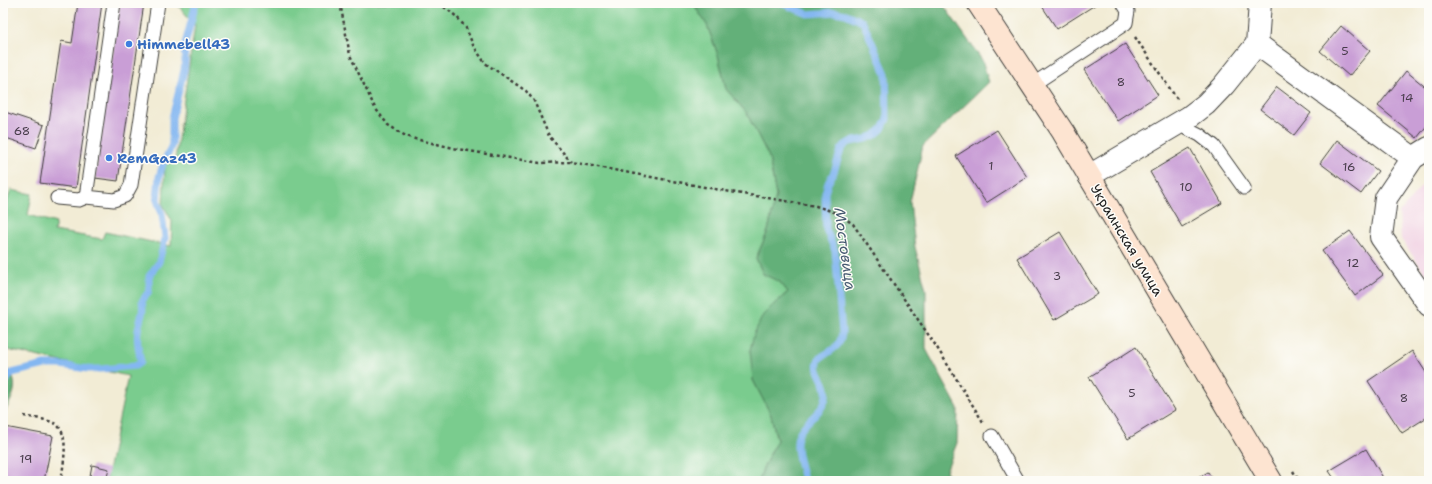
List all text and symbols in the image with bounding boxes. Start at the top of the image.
place label: Himmebell43 [137,35,230,53]
marker: Himmebell43 [124,39,134,49]
house number: 5 [1341,43,1349,59]
house number: 8 [1117,74,1125,90]
house number: 14 [1401,90,1413,106]
house number: 68 [14,123,30,139]
place label: RemGaz43 [117,149,197,167]
marker: RemGaz43 [104,153,114,163]
house number: 1 [988,158,994,174]
house number: 16 [1342,159,1356,175]
house number: 10 [1179,179,1193,195]
street label: Украинская улица [1087,181,1168,299]
water label: Мостовица [829,206,861,292]
house number: 12 [1347,255,1359,271]
house number: 3 [1053,268,1061,284]
house number: 5 [1128,385,1136,401]
house number: 8 [1400,390,1408,406]
house number: 19 [20,451,32,467]

